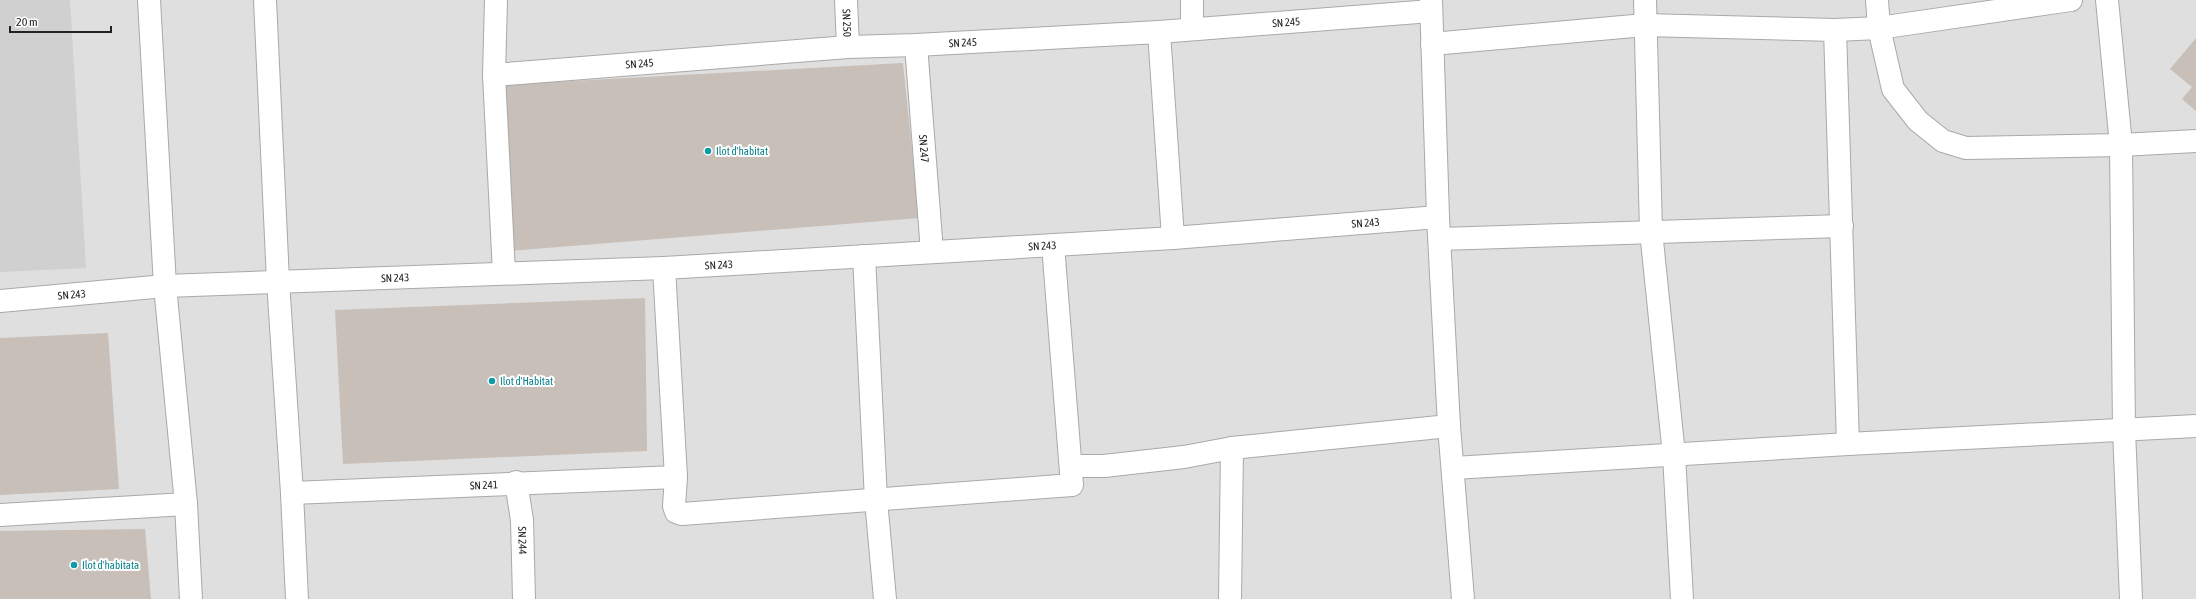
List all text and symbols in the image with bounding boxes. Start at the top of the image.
scale bar [10,8,111,34]
street label: SN 250 [840,9,854,37]
text: 20 m [16,15,38,29]
street label: SN 245 [1272,15,1301,29]
street label: SN 245 [948,36,977,49]
street label: SN 245 [625,56,654,71]
street label: SN 247 [917,134,931,163]
place label: Ilot d'habitat [716,145,768,157]
marker: Ilot d'habitat [703,146,713,156]
street label: SN 243 [1351,216,1380,230]
street label: SN 243 [1028,239,1057,253]
street label: SN 243 [704,258,733,272]
street label: SN 243 [381,271,409,284]
street label: SN 243 [57,287,86,302]
place label: Ilot d'Habitat [500,375,553,387]
marker: Ilot d'Habitat [487,376,497,386]
street label: SN 241 [470,478,498,492]
street label: SN 244 [516,526,529,555]
place label: Ilot d'habitata [82,559,139,571]
marker: Ilot d'habitata [69,560,79,570]

